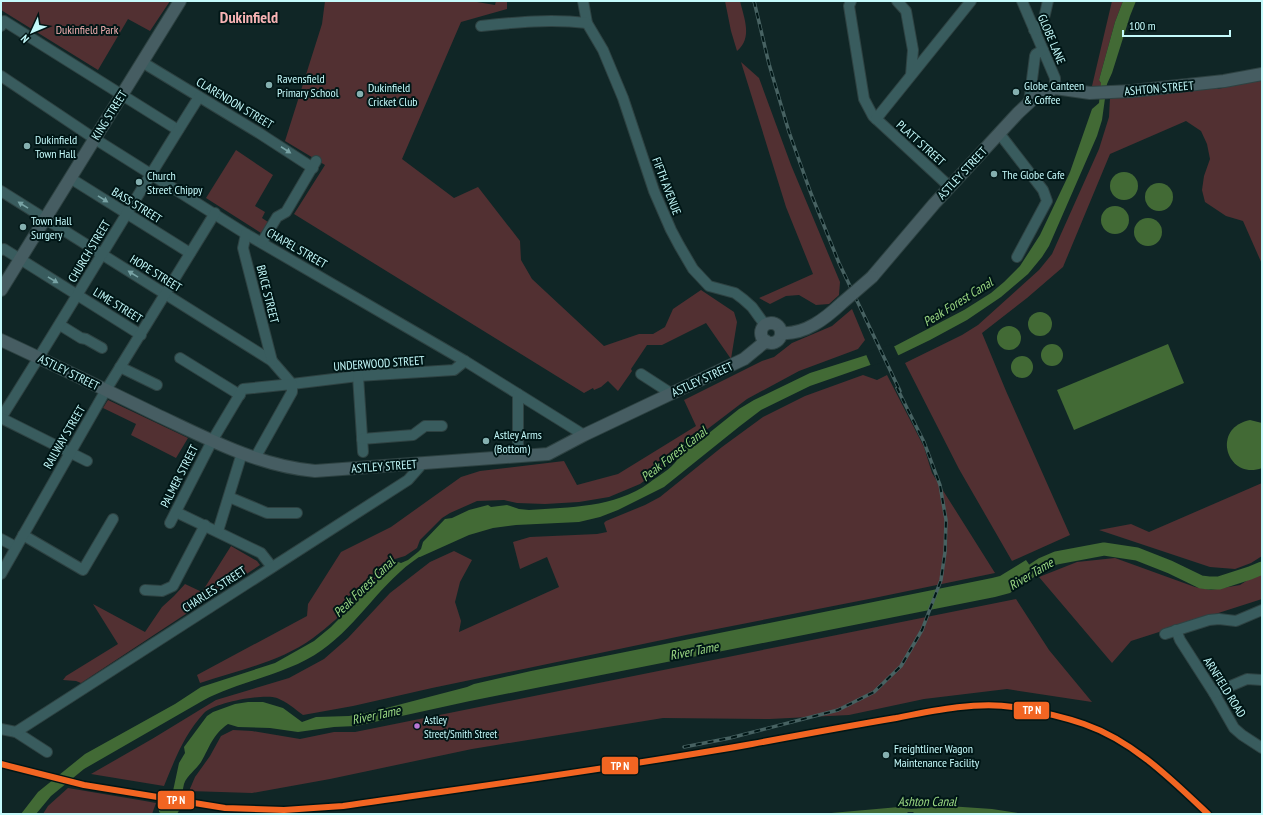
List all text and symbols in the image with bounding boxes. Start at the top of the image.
district label: Dukinfield [220,7,278,27]
north arrow [12,12,52,52]
street label: GLOBE LANE [1035,12,1069,66]
scale bar [1123,12,1230,38]
text: 100 m [1129,18,1156,33]
park label: Dukinfield Park [56,22,119,37]
text: N [18,32,32,46]
place label: Ravensfield Primary School [277,71,339,100]
street label: CLARENDON STREET [194,74,277,132]
street label: ASHTON STREET [1124,77,1195,99]
place label: Globe Canteen & Coffee [1024,78,1084,107]
marker: Ravensfield Primary School [264,80,274,90]
place label: Dukinfield Cricket Club [368,80,418,109]
street label: KING STREET [88,87,130,143]
marker: Globe Canteen & Coffee [1011,87,1021,97]
marker: Dukinfield Cricket Club [355,89,365,99]
street label: PLATT STREET [893,117,949,169]
place label: Dukinfield Town Hall [35,132,77,161]
marker: Dukinfield Town Hall [22,141,32,151]
street label: ASTLEY STREET [934,143,990,202]
one-way arrow [281,146,291,154]
street label: FIFTH AVENUE [649,155,685,217]
place label: The Globe Cafe [1002,167,1065,182]
place label: Church Street Chippy [147,168,203,197]
marker: The Globe Cafe [989,169,999,179]
marker: Church Street Chippy [134,177,144,187]
street label: BASS STREET [109,184,165,227]
one-way arrow [98,195,108,203]
one-way arrow [18,201,28,209]
place label: Town Hall Surgery [31,213,72,242]
street label: CHURCH STREET [65,217,114,285]
marker: Town Hall Surgery [18,222,28,232]
street label: CHAPEL STREET [264,225,330,272]
street label: HOPE STREET [127,251,185,295]
street label: BRICE STREET [254,263,283,325]
one-way arrow [128,270,138,278]
water label: Peak Forest Canal [920,273,998,330]
one-way arrow [47,276,59,283]
street label: LIME STREET [91,284,146,326]
street label: ASTLEY STREET [36,351,103,393]
street label: UNDERWOOD STREET [333,352,426,374]
street label: ASTLEY STREET [669,358,736,400]
street label: RAILWAY STREET [40,402,88,471]
water label: Peak Forest Canal [638,422,712,485]
place label: Astley Arms (Bottom) [494,427,542,456]
marker: Astley Arms (Bottom) [481,436,491,446]
street label: PALMER STREET [157,442,202,510]
street label: ASTLEY STREET [351,456,418,476]
water label: Peak Forest Canal [330,552,400,621]
water label: River Tame [1006,553,1058,594]
street label: CHARLES STREET [179,562,249,615]
water label: River Tame [668,638,721,664]
street label: ARNFIELD ROAD [1201,654,1249,720]
water label: River Tame [350,701,403,728]
line badge: TP N [1013,701,1050,720]
text: TP N [1023,703,1041,717]
place label: Astley Street/Smith Street [424,713,497,741]
marker: Astley Street/Smith Street [412,721,422,731]
place label: Freightliner Wagon Maintenance Facility [894,741,980,770]
marker: Freightliner Wagon Maintenance Facility [881,750,891,760]
line badge: TP N [601,756,639,775]
text: TP N [611,759,629,773]
line badge: TP N [157,790,195,810]
text: TP N [167,793,185,807]
water label: Ashton Canal [898,793,958,810]

